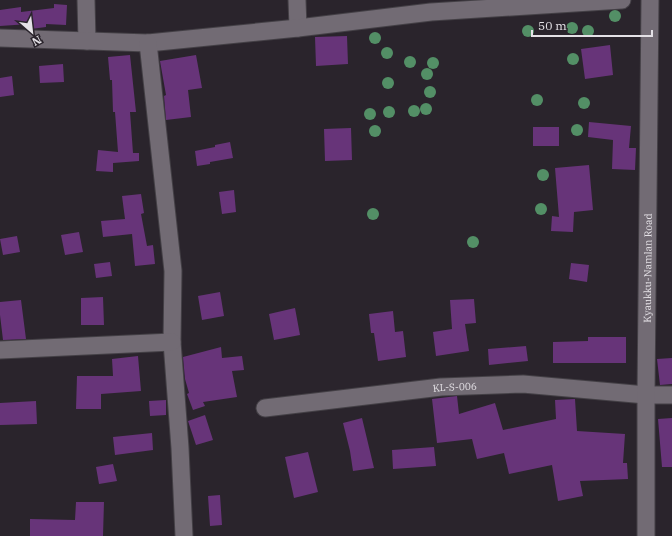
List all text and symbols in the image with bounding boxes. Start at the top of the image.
north arrow [12,12,52,52]
scale bar [532,12,652,38]
text: 50 m [538,18,567,33]
text: N [29,33,44,49]
street label: Kyaukku-Namlan Road [641,213,655,323]
street label: KL-S-006 [432,380,477,395]

